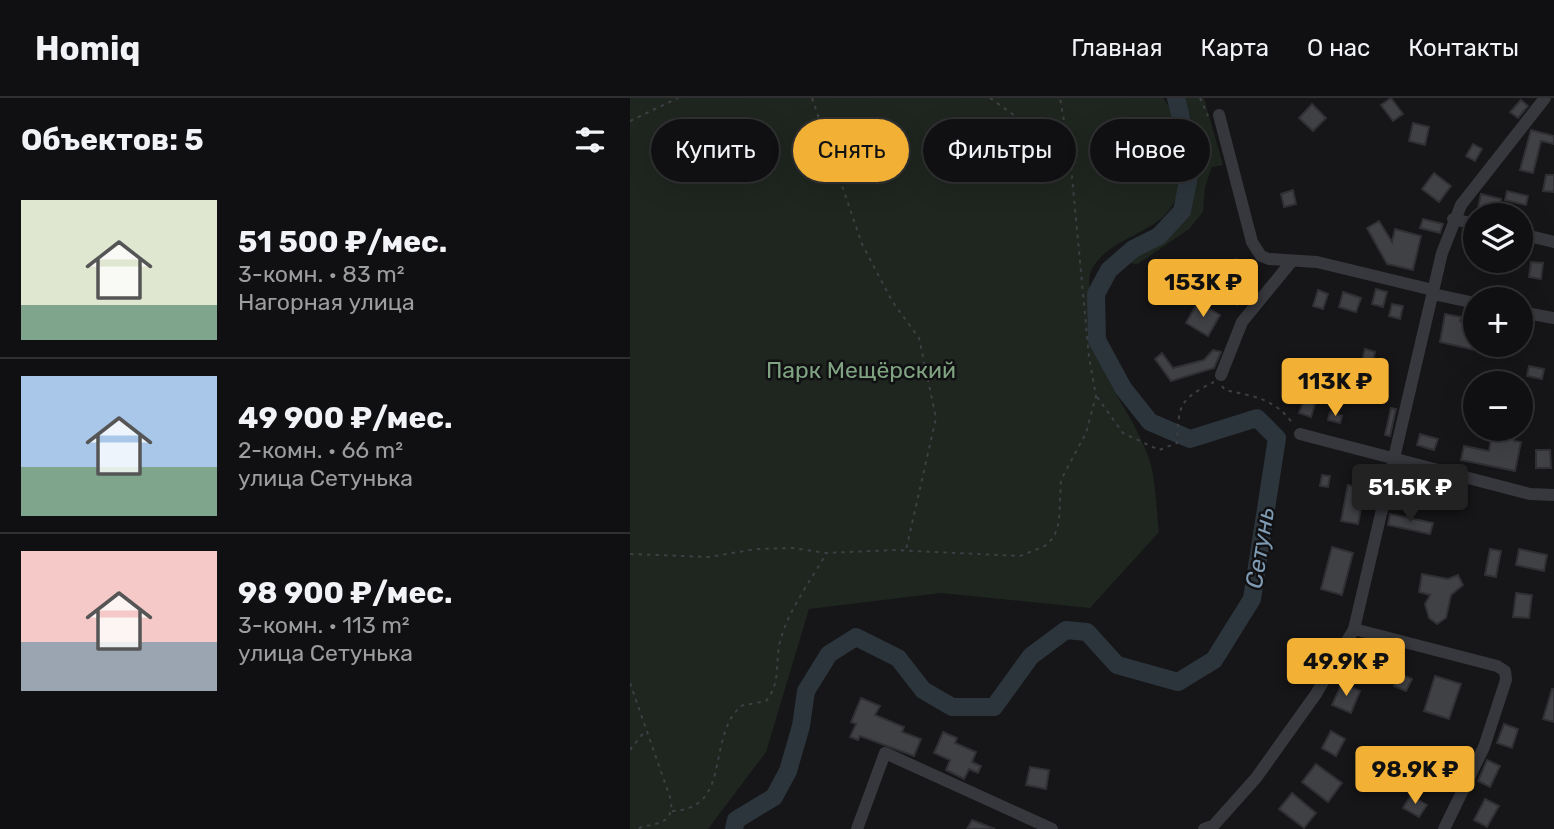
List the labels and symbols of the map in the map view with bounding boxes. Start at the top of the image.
pin: 153K ₽ [1146,260,1260,319]
park label: Парк Мещёрский [766,356,956,384]
pin: 113K ₽ [1278,358,1392,418]
pin: 51.5K ₽ [1345,464,1475,524]
water label: Сетунь [1240,506,1280,590]
pin: 49.9K ₽ [1281,638,1411,698]
pin: 98.9K ₽ [1350,746,1480,806]

